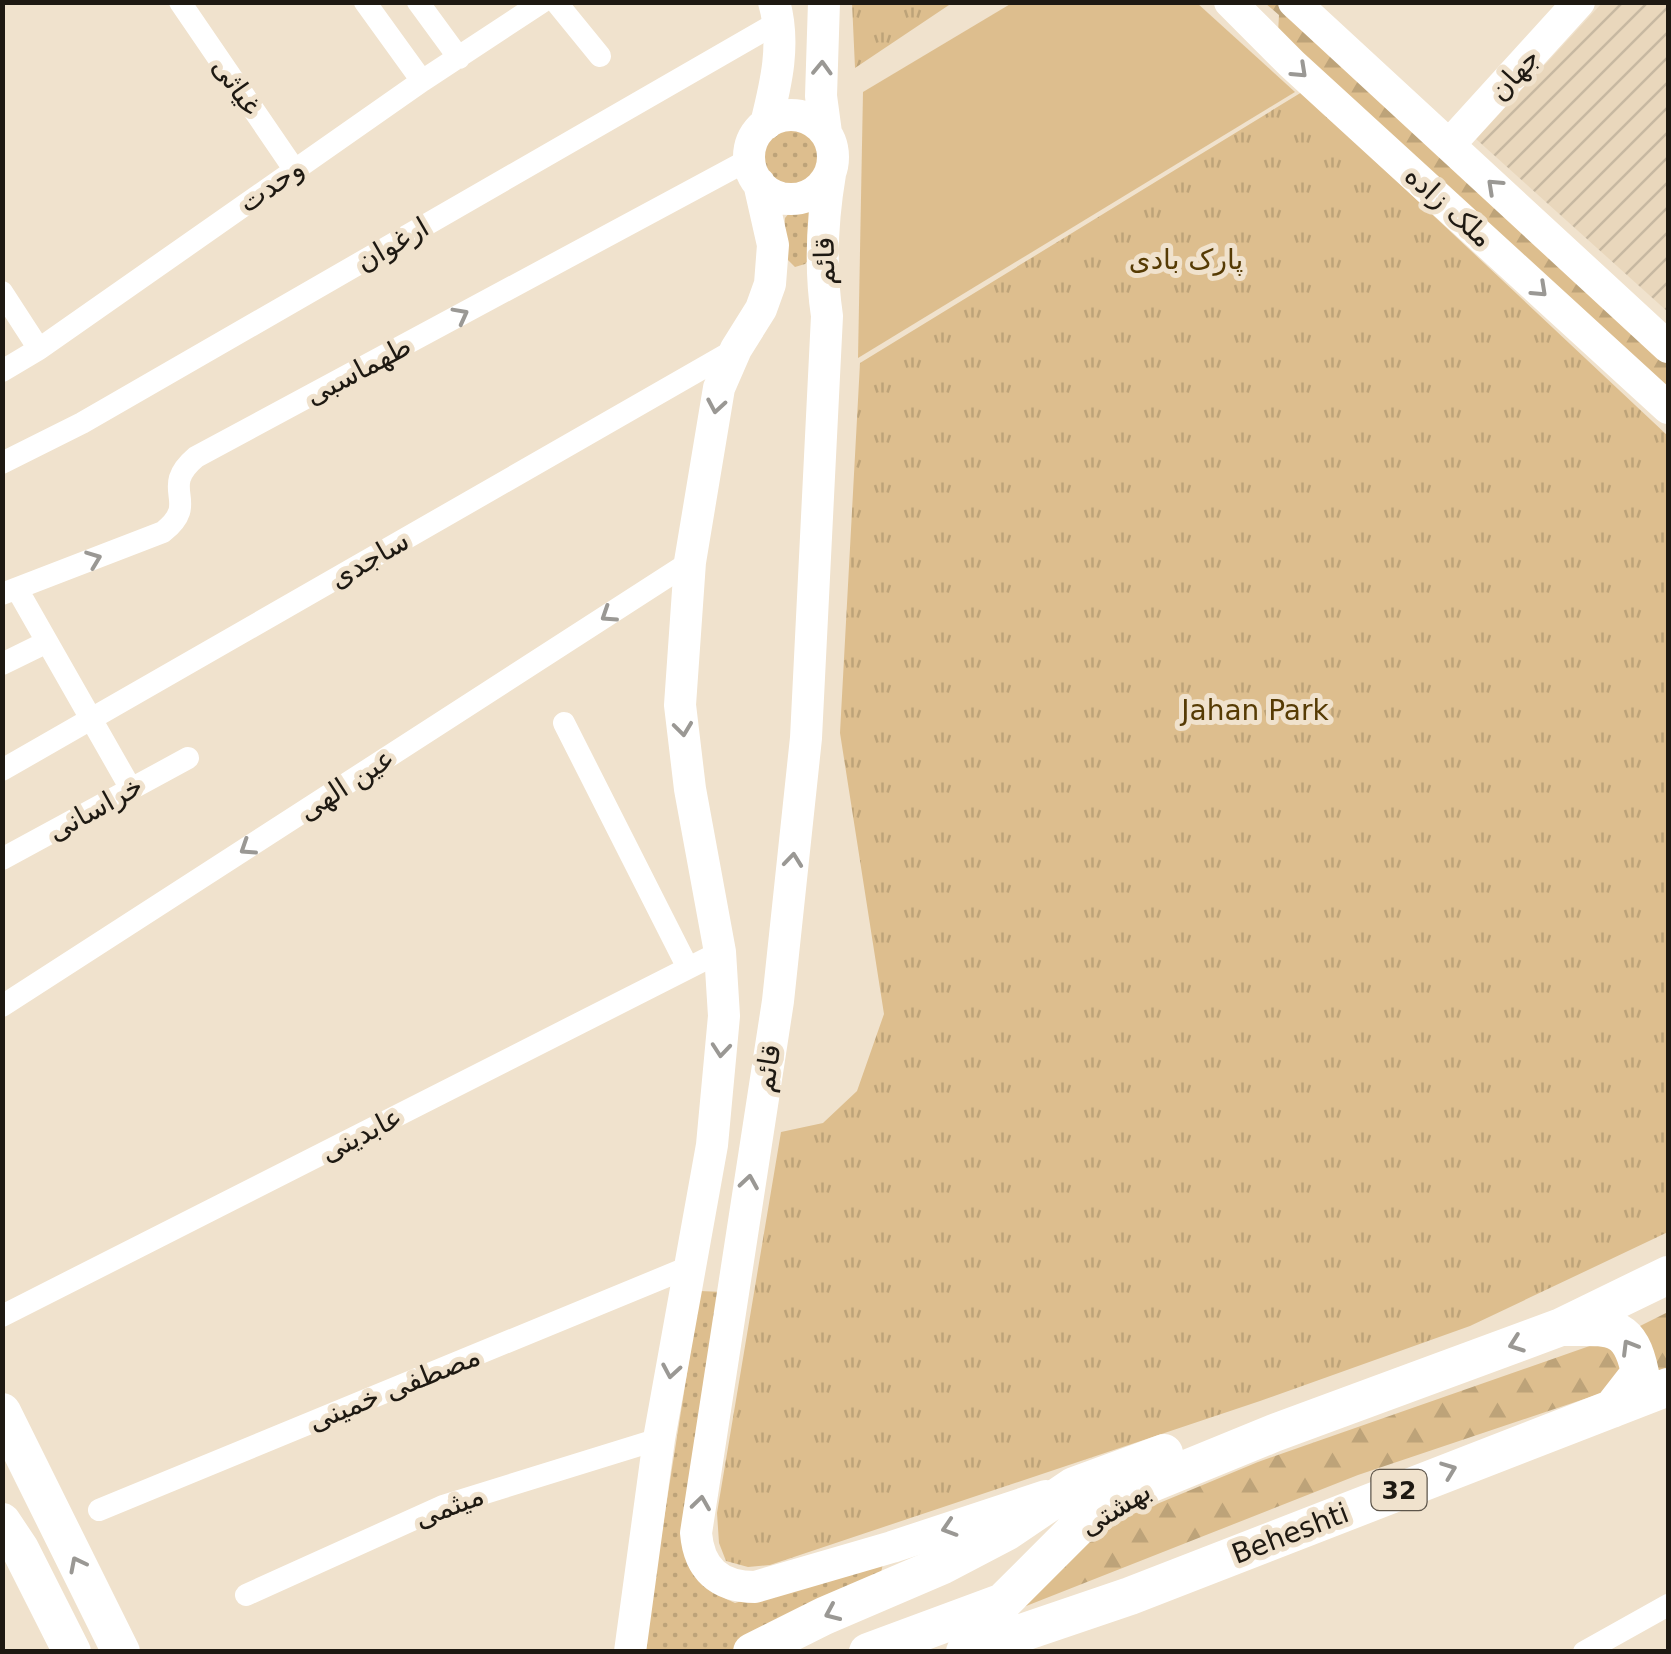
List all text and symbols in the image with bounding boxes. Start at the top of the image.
street label: جهان [1482,41,1546,107]
street label: غیاثی [205,51,268,121]
one-way arrow [1288,59,1307,77]
one-way arrow [811,60,832,76]
street label: وحدت [232,151,310,220]
street label: ملک زاده [1398,158,1499,254]
one-way arrow [1487,180,1506,198]
street label: ارغوان [350,210,435,278]
street label: قائم [808,237,841,285]
park label: پارک بادی [1129,243,1243,276]
one-way arrow [1528,278,1547,296]
one-way arrow [450,307,468,327]
street label: طهماسبی [300,329,417,412]
one-way arrow [706,398,727,415]
street label: ساجدی [324,524,415,595]
one-way arrow [84,550,101,570]
one-way arrow [601,602,619,621]
park label: Jahan Park [1179,694,1330,727]
one-way arrow [672,721,693,737]
street label: عین الهی [292,741,401,828]
street label: خراسانی [42,769,149,848]
one-way arrow [239,836,257,855]
one-way arrow [782,852,803,868]
street label: قائم [747,1042,788,1095]
one-way arrow [711,1043,732,1059]
street label: عابدینی [315,1100,408,1169]
one-way arrow [738,1174,759,1190]
one-way arrow [1508,1332,1526,1352]
street label: مصطفی خمینی [303,1339,485,1438]
one-way arrow [1622,1339,1641,1357]
one-way arrow [661,1363,682,1379]
one-way arrow [1439,1462,1457,1482]
road number: 32 [1372,1470,1426,1510]
street label: بهشتى [1074,1474,1157,1543]
street label: میثمی [410,1478,488,1535]
one-way arrow [689,1495,710,1512]
street label: Beheshti [1227,1496,1353,1571]
one-way arrow [941,1517,958,1537]
one-way arrow [70,1557,89,1575]
one-way arrow [824,1601,842,1621]

